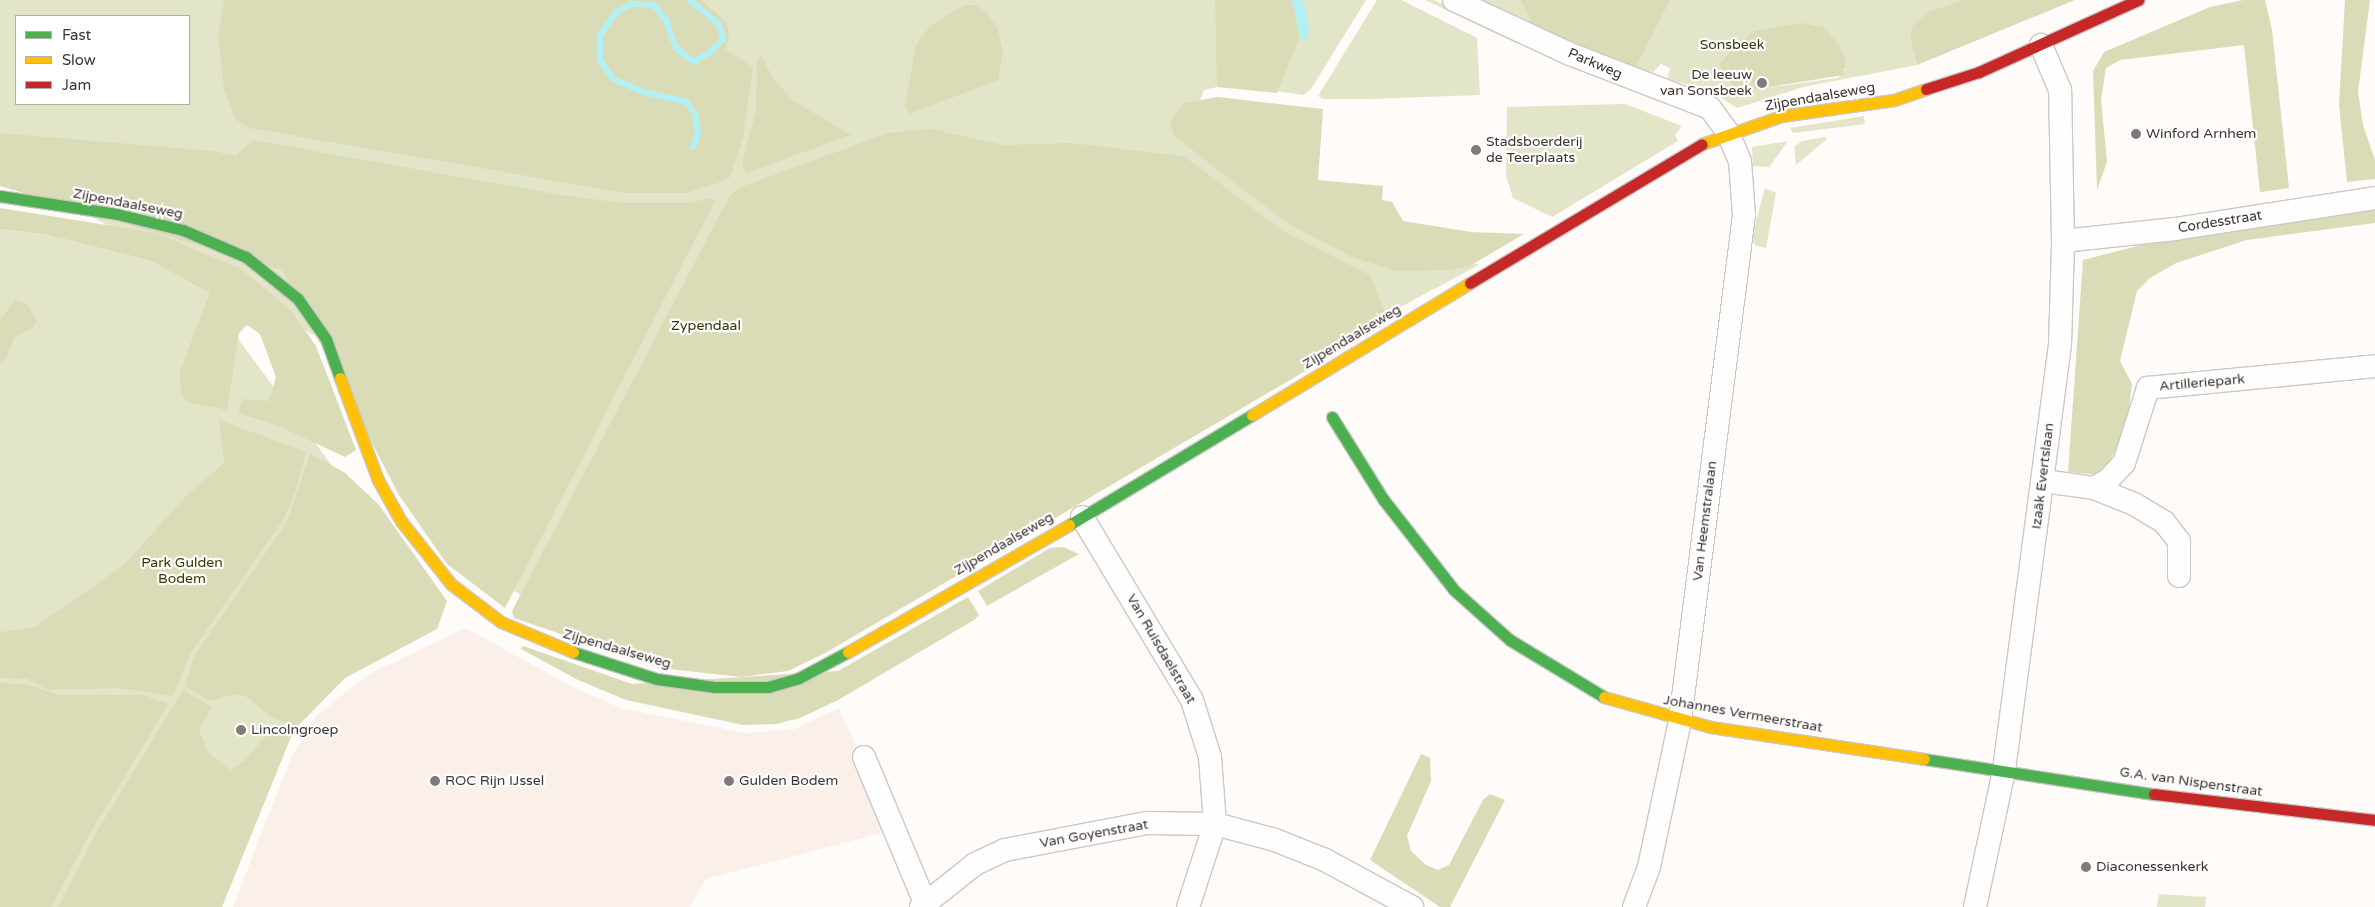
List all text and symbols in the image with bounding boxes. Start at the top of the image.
legend [15,15,190,105]
text: Fast [62,26,91,44]
park label: Sonsbeek [1700,37,1764,53]
street label: Parkweg [1565,45,1625,83]
text: Slow [62,51,96,69]
place label: De leeuw van Sonsbeek [1660,67,1752,100]
text: Jam [62,76,91,94]
marker: De leeuw van Sonsbeek [1756,77,1768,89]
street label: Zijpendaalseweg [1764,79,1876,115]
place label: Winford Arnhem [2146,126,2256,142]
marker: Winford Arnhem [2130,128,2142,140]
place label: Stadsboerderij de Teerplaats [1486,134,1583,166]
marker: Stadsboerderij de Teerplaats [1470,144,1482,156]
street label: Zijpendaalseweg [72,185,184,223]
street label: Cordesstraat [2177,207,2263,237]
street label: Zijpendaalseweg [1300,301,1404,373]
park label: Zypendaal [671,318,741,334]
street label: Artilleriepark [2158,371,2246,395]
street label: Izaäk Evertslaan [2028,422,2058,530]
street label: Van Heemstralaan [1689,460,1721,582]
street label: Zijpendaalseweg [951,509,1057,579]
park label: Park Gulden Bodem [141,555,223,588]
street label: Van Ruisdaelstraat [1123,591,1199,707]
street label: Zijpendaalseweg [561,626,673,672]
street label: Johannes Vermeerstraat [1662,692,1824,736]
place label: Lincolngroep [251,722,338,738]
marker: Lincolngroep [235,724,247,736]
street label: G.A. van Nispenstraat [2118,764,2264,800]
place label: ROC Rijn IJssel [445,773,544,789]
place label: Gulden Bodem [739,773,838,789]
marker: ROC Rijn IJssel [429,775,441,787]
marker: Gulden Bodem [723,775,735,787]
street label: Van Goyenstraat [1038,816,1150,852]
place label: Diaconessenkerk [2096,859,2208,875]
marker: Diaconessenkerk [2080,861,2092,873]

